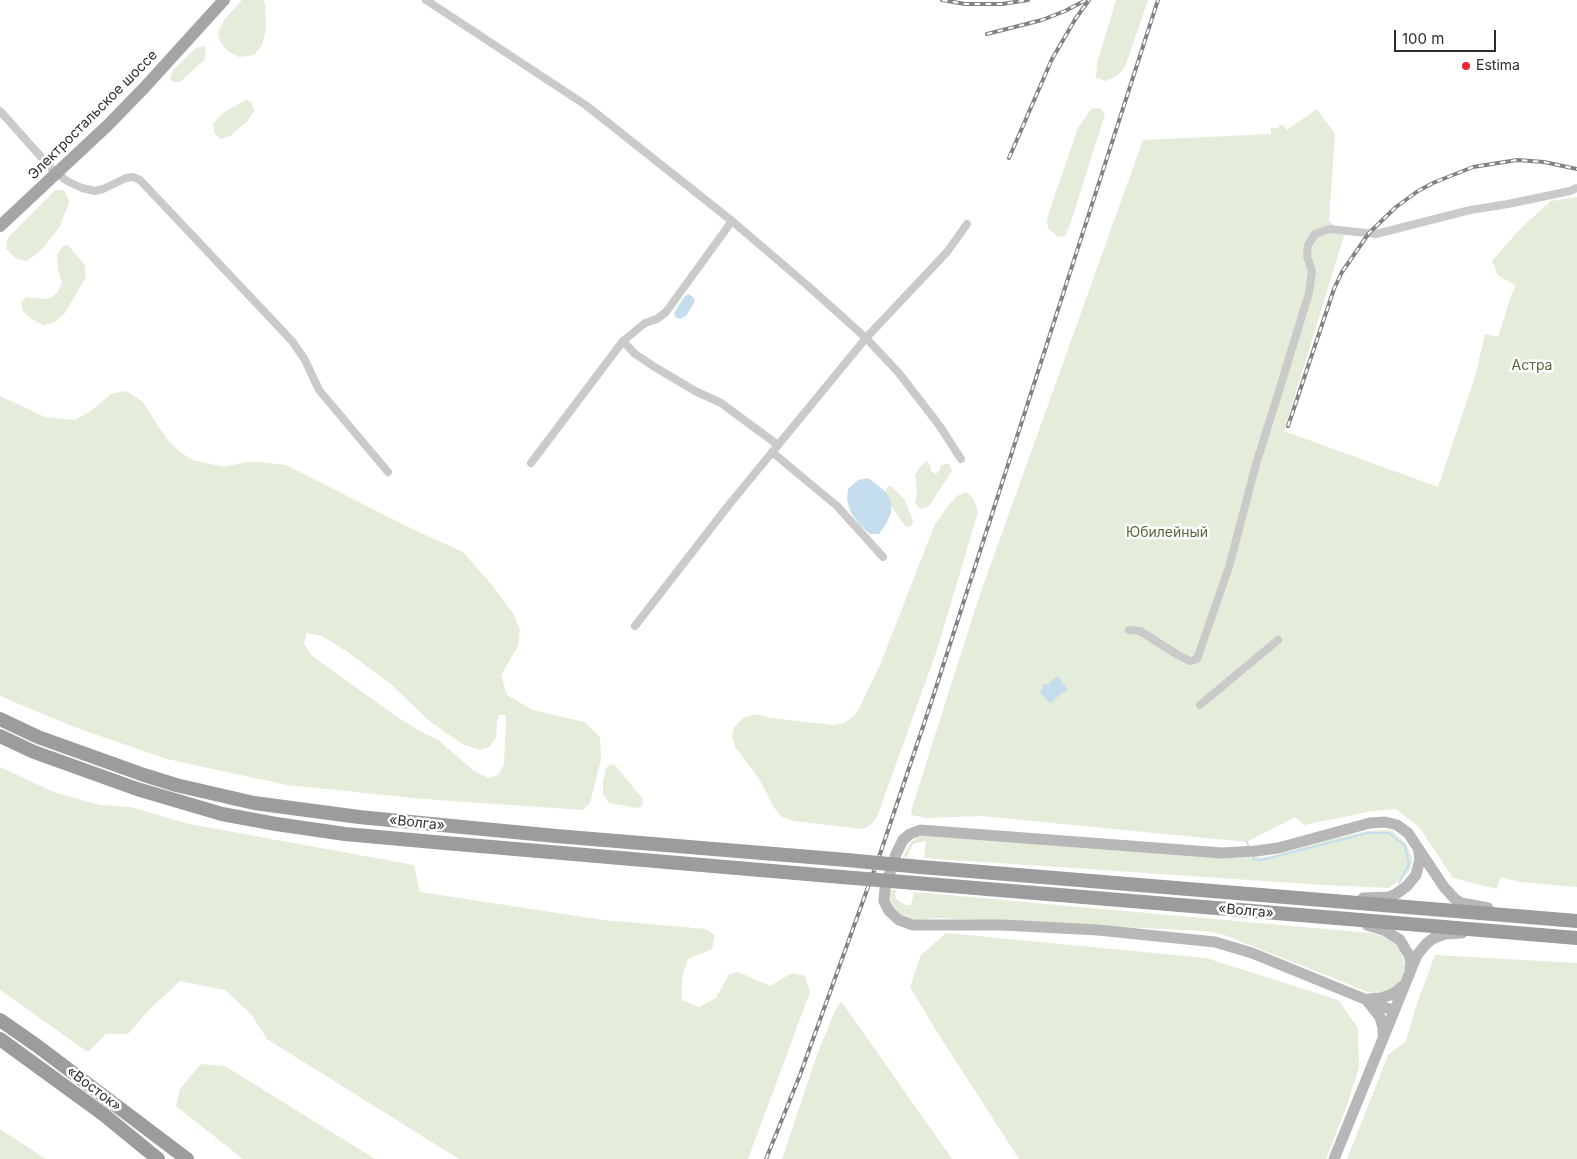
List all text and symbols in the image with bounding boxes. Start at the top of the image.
scale bar [1397,20,1500,52]
text: 100 m [1402,29,1444,48]
street label: Электростальское шоссе [25,47,161,183]
place label: Estima [1476,58,1520,74]
marker: Estima [1460,60,1472,72]
park label: Астра [1512,358,1552,374]
park label: Юбилейный [1126,525,1208,541]
street label: «Волга» [388,812,446,834]
street label: «Волга» [1217,900,1275,922]
street label: «Восток» [63,1063,125,1115]

